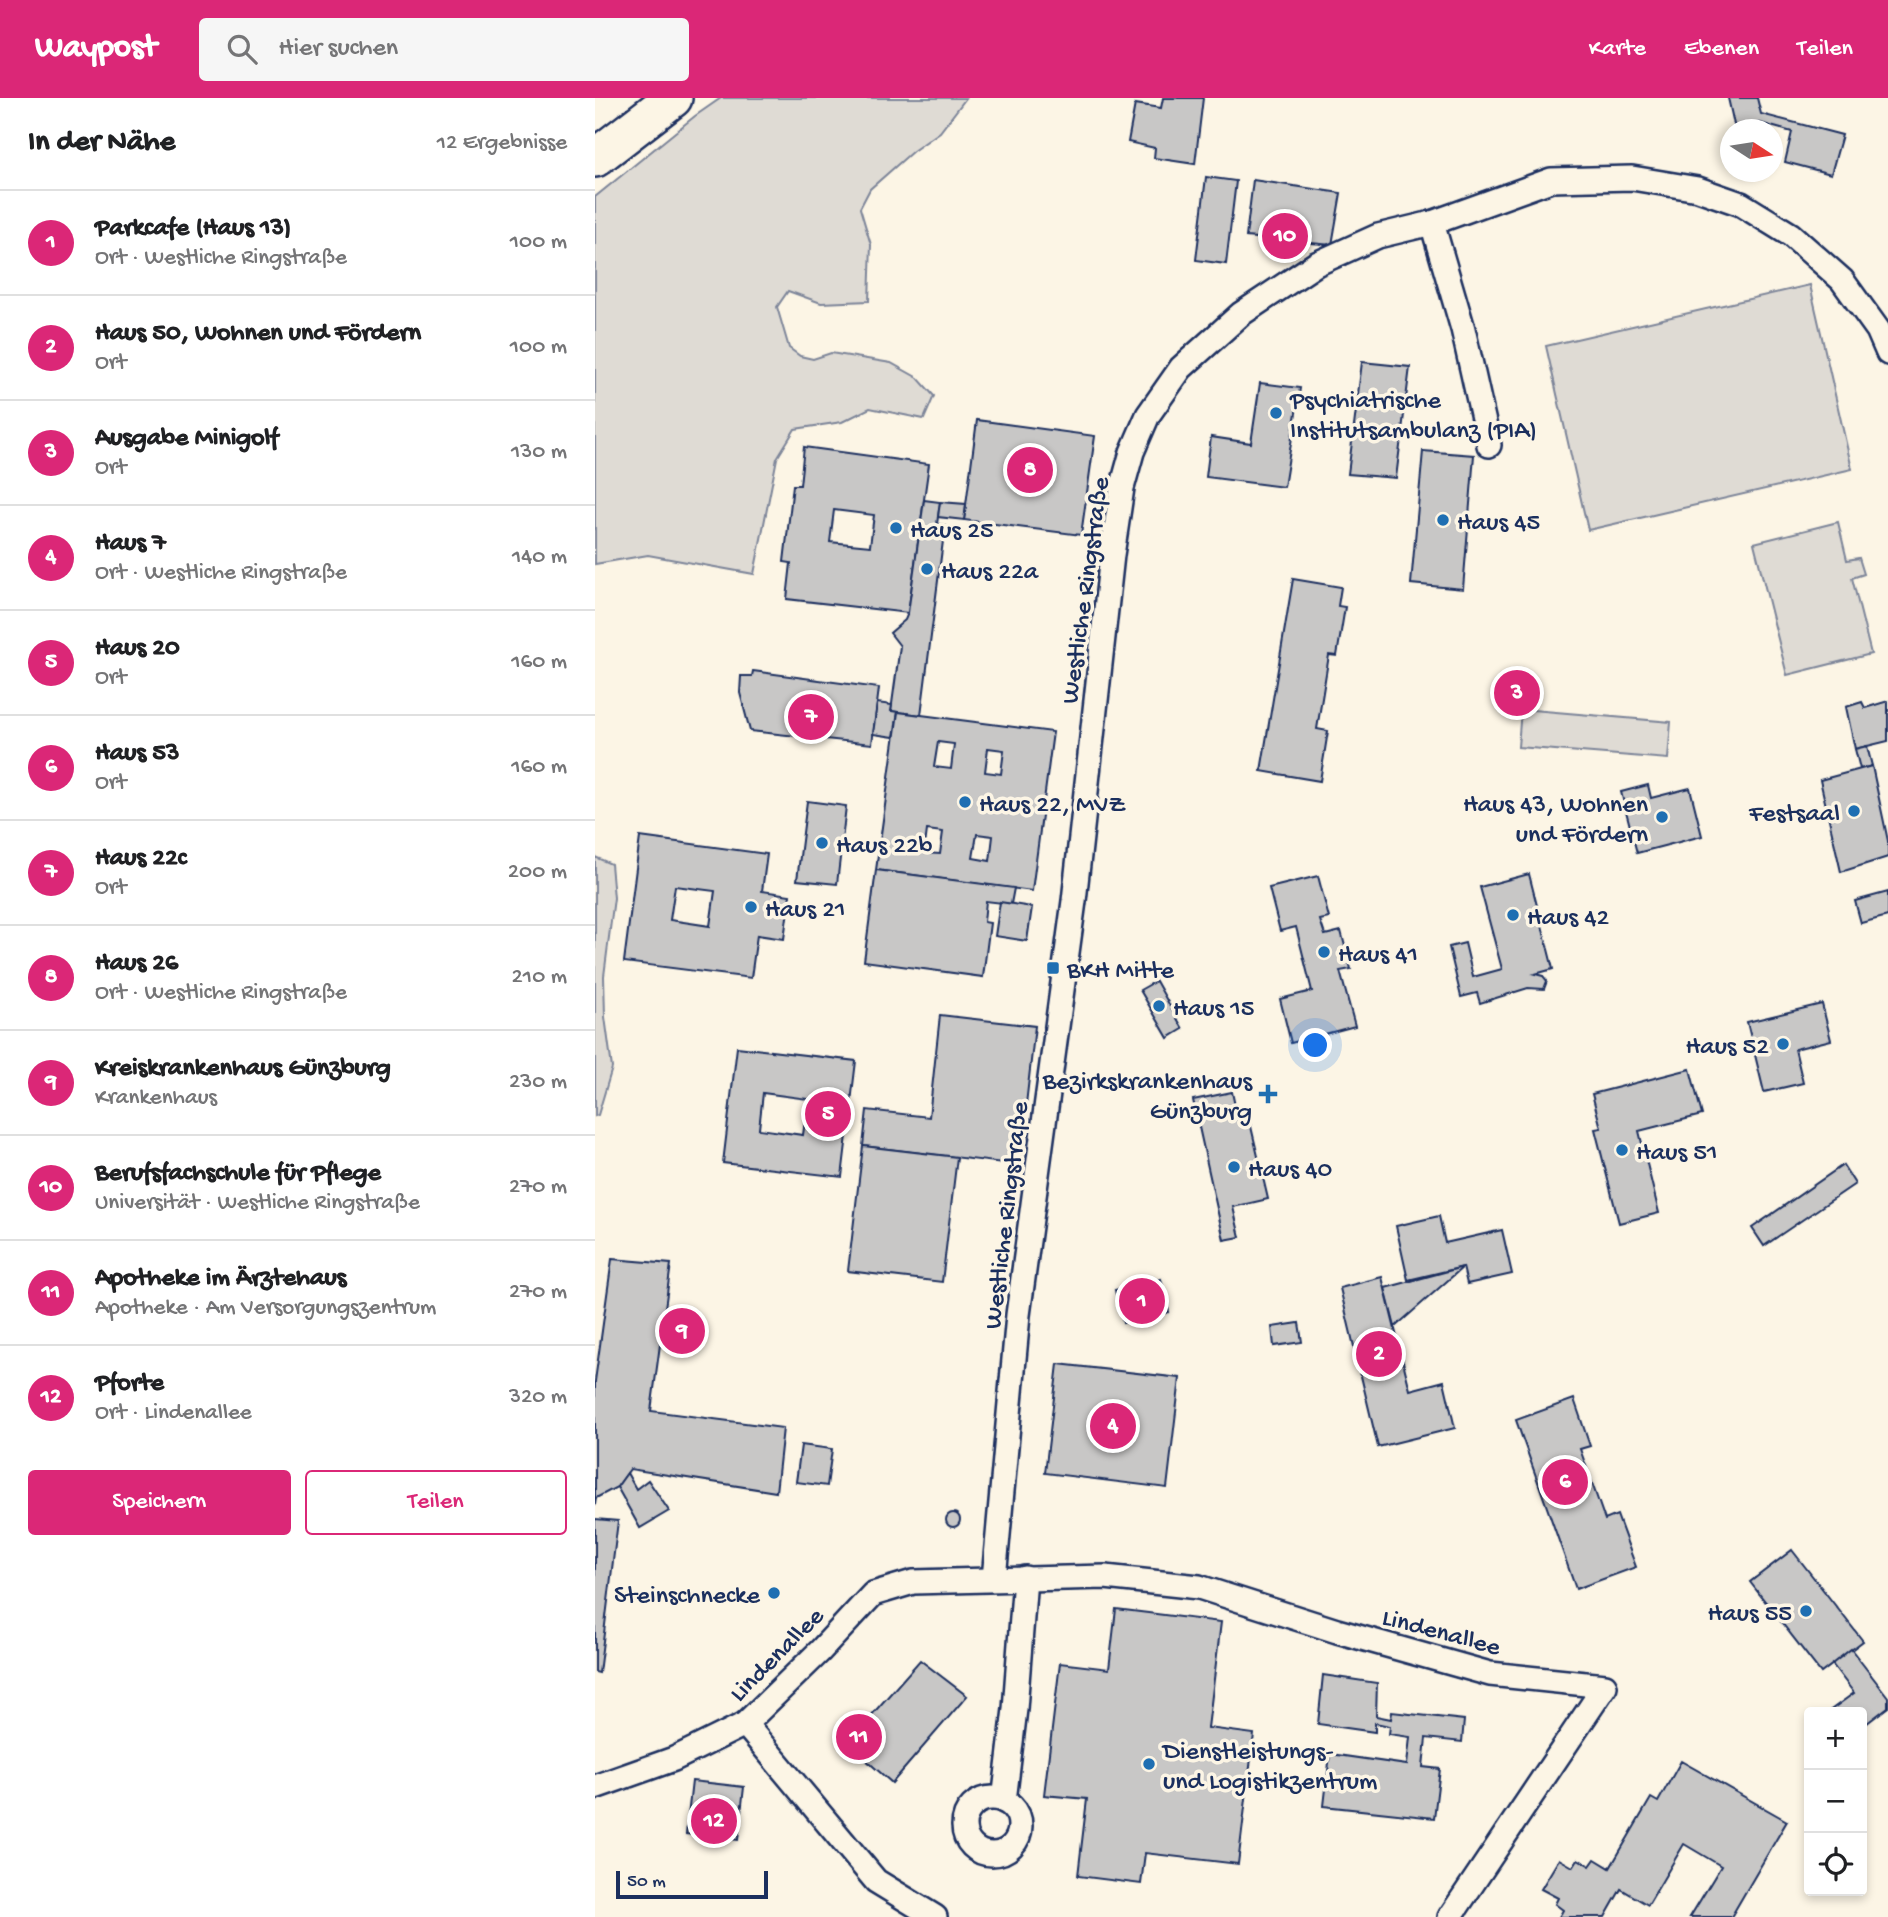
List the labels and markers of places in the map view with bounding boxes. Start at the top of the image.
pin: 10 [1262,210,1308,262]
place label: Psychiatrische Institutsambulanz (PIA) [1289,387,1537,448]
marker: Psychiatrische Institutsambulanz (PIA) [1268,405,1284,421]
pin: 8 [1007,444,1053,496]
place label: Haus 45 [1457,509,1540,540]
marker: Haus 45 [1435,512,1451,528]
place label: Haus 25 [910,517,994,548]
marker: Haus 25 [888,520,904,536]
place label: Haus 22a [941,558,1040,589]
marker: Haus 22a [919,561,935,577]
pin: 3 [1494,667,1540,719]
pin: 7 [788,691,834,743]
place label: Haus 22, MVZ [979,791,1127,822]
place label: Haus 43, Wohnen und Fördern [1463,791,1649,852]
marker: Haus 22, MVZ [957,794,973,810]
place label: Festsaal [1748,800,1840,831]
marker: Festsaal [1846,803,1862,819]
marker: Haus 43, Wohnen und Fördern [1654,809,1670,825]
place label: Haus 22b [836,832,933,863]
marker: Haus 22b [814,835,830,851]
place label: Haus 21 [765,896,845,927]
marker: Haus 21 [743,899,759,915]
place label: Haus 42 [1527,904,1610,935]
marker: Haus 42 [1505,907,1521,923]
place label: Haus 41 [1338,941,1418,972]
marker: Haus 41 [1316,944,1332,960]
place label: BKH Mitte [1066,957,1175,988]
marker: BKH Mitte [1045,960,1061,976]
place label: Haus 15 [1173,995,1254,1026]
marker: Haus 15 [1151,998,1167,1014]
place label: Haus 52 [1685,1033,1769,1064]
marker: Haus 52 [1775,1036,1791,1052]
place label: Bezirkskrankenhaus Günzburg [1042,1068,1253,1129]
marker: Bezirkskrankenhaus Günzburg [1258,1084,1278,1104]
pin: 5 [805,1088,851,1140]
place label: Haus 51 [1636,1139,1717,1170]
marker: Haus 51 [1614,1142,1630,1158]
place label: Haus 40 [1248,1156,1333,1187]
marker: Haus 40 [1226,1159,1242,1175]
pin: 1 [1119,1275,1165,1327]
pin: 9 [659,1305,705,1357]
pin: 2 [1356,1328,1402,1380]
pin: 4 [1090,1400,1136,1452]
pin: 6 [1542,1456,1588,1508]
place label: Steinschnecke [614,1582,761,1613]
marker: Steinschnecke [766,1585,782,1601]
place label: Haus 55 [1707,1600,1792,1631]
marker: Haus 55 [1798,1603,1814,1619]
pin: 11 [836,1711,882,1763]
place label: Dienstleistungs- und Logistikzentrum [1161,1738,1378,1799]
marker: Dienstleistungs- und Logistikzentrum [1141,1756,1157,1772]
pin: 12 [691,1795,737,1847]

